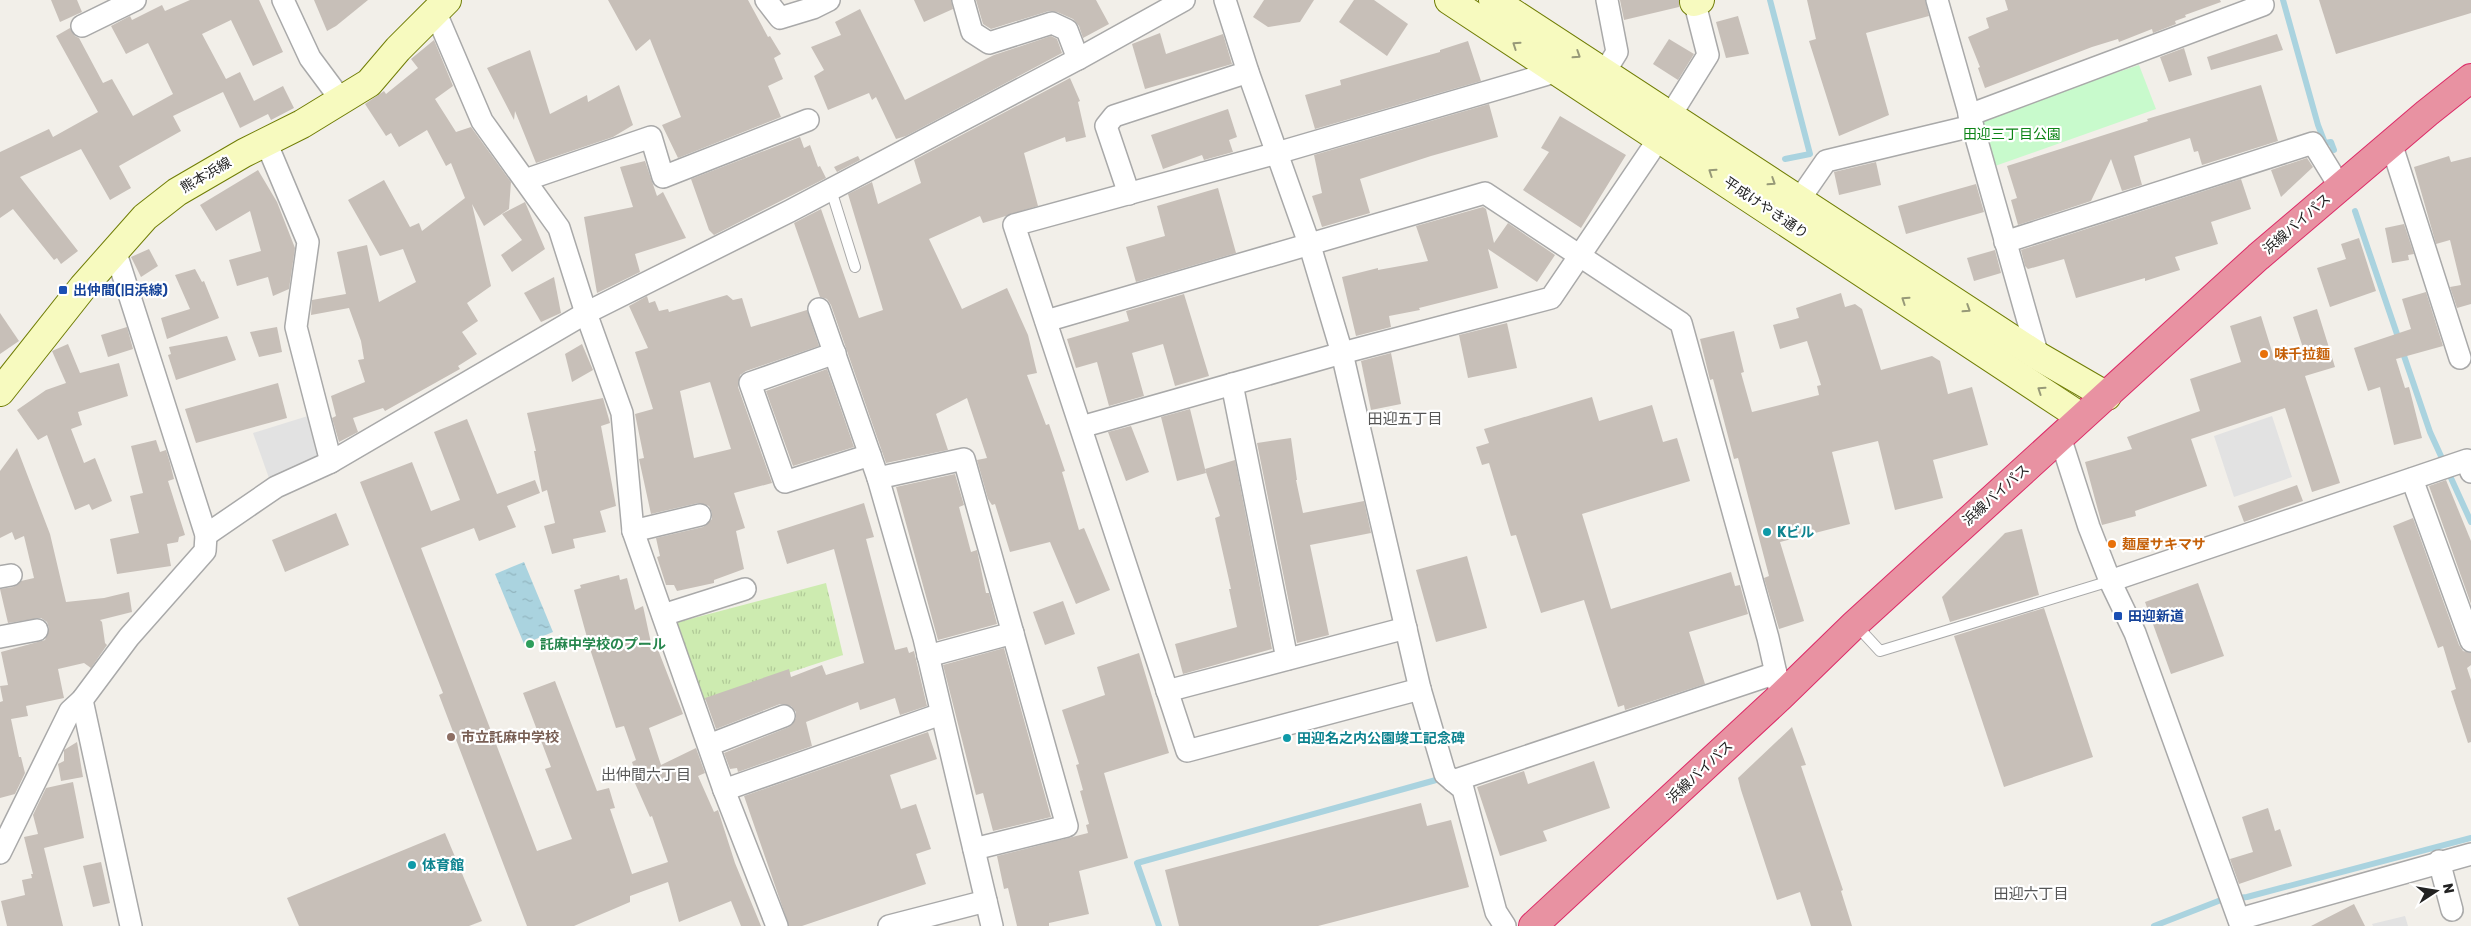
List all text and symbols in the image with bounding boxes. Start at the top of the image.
one-way arrow [1513,42,1522,52]
one-way arrow [1572,49,1581,59]
park label: 田迎三丁目公園 [1963,126,2061,143]
street label: 熊本浜線 [178,154,234,196]
one-way arrow [1708,168,1717,178]
street label: 平成けやき通り [1721,174,1811,242]
one-way arrow [1767,176,1776,186]
street label: 浜線バイパス [2260,190,2334,258]
place label: 出仲間(旧浜線) [73,282,168,299]
marker: 出仲間(旧浜線) [57,284,69,296]
one-way arrow [1902,297,1911,306]
one-way arrow [1962,303,1971,313]
place label: 味千拉麵 [2274,346,2330,363]
marker: 味千拉麵 [2258,348,2270,360]
one-way arrow [2037,387,2046,396]
district label: 田迎五丁目 [1367,410,1443,428]
street label: 浜線バイパス [1959,461,2033,529]
place label: Kビル [1777,524,1814,541]
marker: Kビル [1761,526,1773,538]
place label: 麺屋サキマサ [2122,536,2206,553]
marker: 麺屋サキマサ [2106,538,2118,550]
place label: 田迎新道 [2128,608,2184,625]
marker: 田迎新道 [2112,610,2124,622]
place label: 託麻中学校のプール [540,636,666,653]
marker: 託麻中学校のプール [524,638,536,650]
place label: 市立託麻中学校 [461,729,559,746]
place label: 田迎名之内公園竣工記念碑 [1297,730,1465,747]
marker: 市立託麻中学校 [445,731,457,743]
marker: 田迎名之内公園竣工記念碑 [1281,732,1293,744]
street label: 浜線バイパス [1664,737,1736,807]
district label: 出仲間六丁目 [601,766,691,784]
place label: 体育館 [422,857,464,874]
marker: 体育館 [406,859,418,871]
north arrow [2411,866,2461,916]
text: N [2439,882,2458,895]
district label: 田迎六丁目 [1993,885,2069,903]

